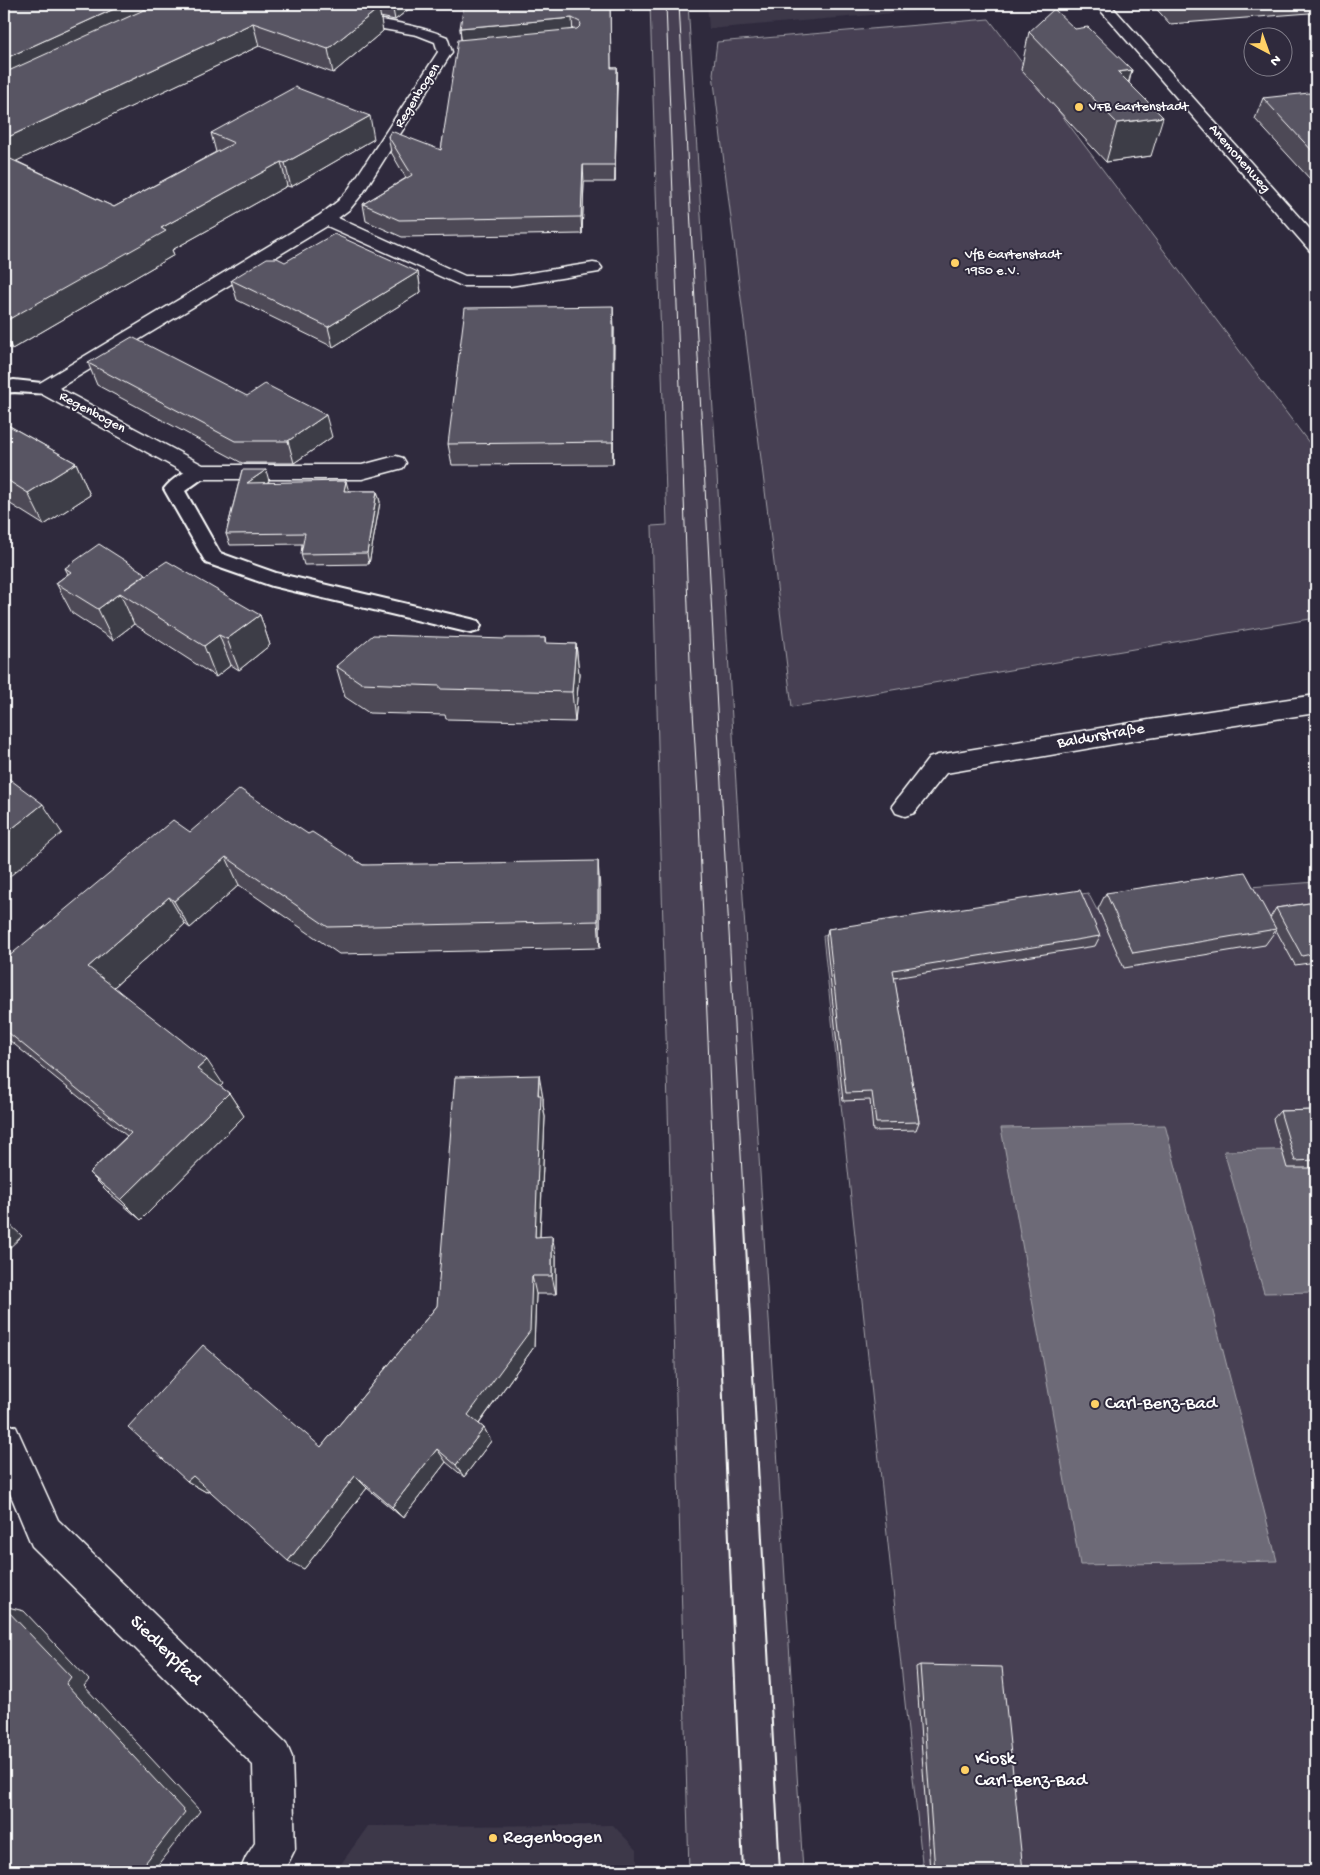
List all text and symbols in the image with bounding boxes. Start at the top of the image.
north arrow [1242,28,1292,78]
text: N [1266,51,1284,69]
street label: Regenbogen [391,60,445,131]
place label: VFB Gartenstadt [1088,99,1189,116]
marker: VFB Gartenstadt [1073,101,1085,113]
street label: Anemonenweg [1204,121,1274,197]
place label: VfB Gartenstadt 1950 e.V. [964,247,1063,280]
marker: VfB Gartenstadt 1950 e.V. [949,257,961,269]
street label: Regenbogen [56,388,128,438]
street label: Baldurstraße [1055,720,1147,754]
place label: Carl-Benz-Bad [1105,1393,1219,1416]
marker: Carl-Benz-Bad [1089,1398,1101,1410]
street label: Siedlerpfad [124,1611,207,1692]
place label: Kiosk Carl-Benz-Bad [975,1748,1089,1793]
marker: Kiosk Carl-Benz-Bad [959,1764,971,1776]
place label: Regenbogen [503,1827,602,1850]
marker: Regenbogen [487,1832,499,1844]

